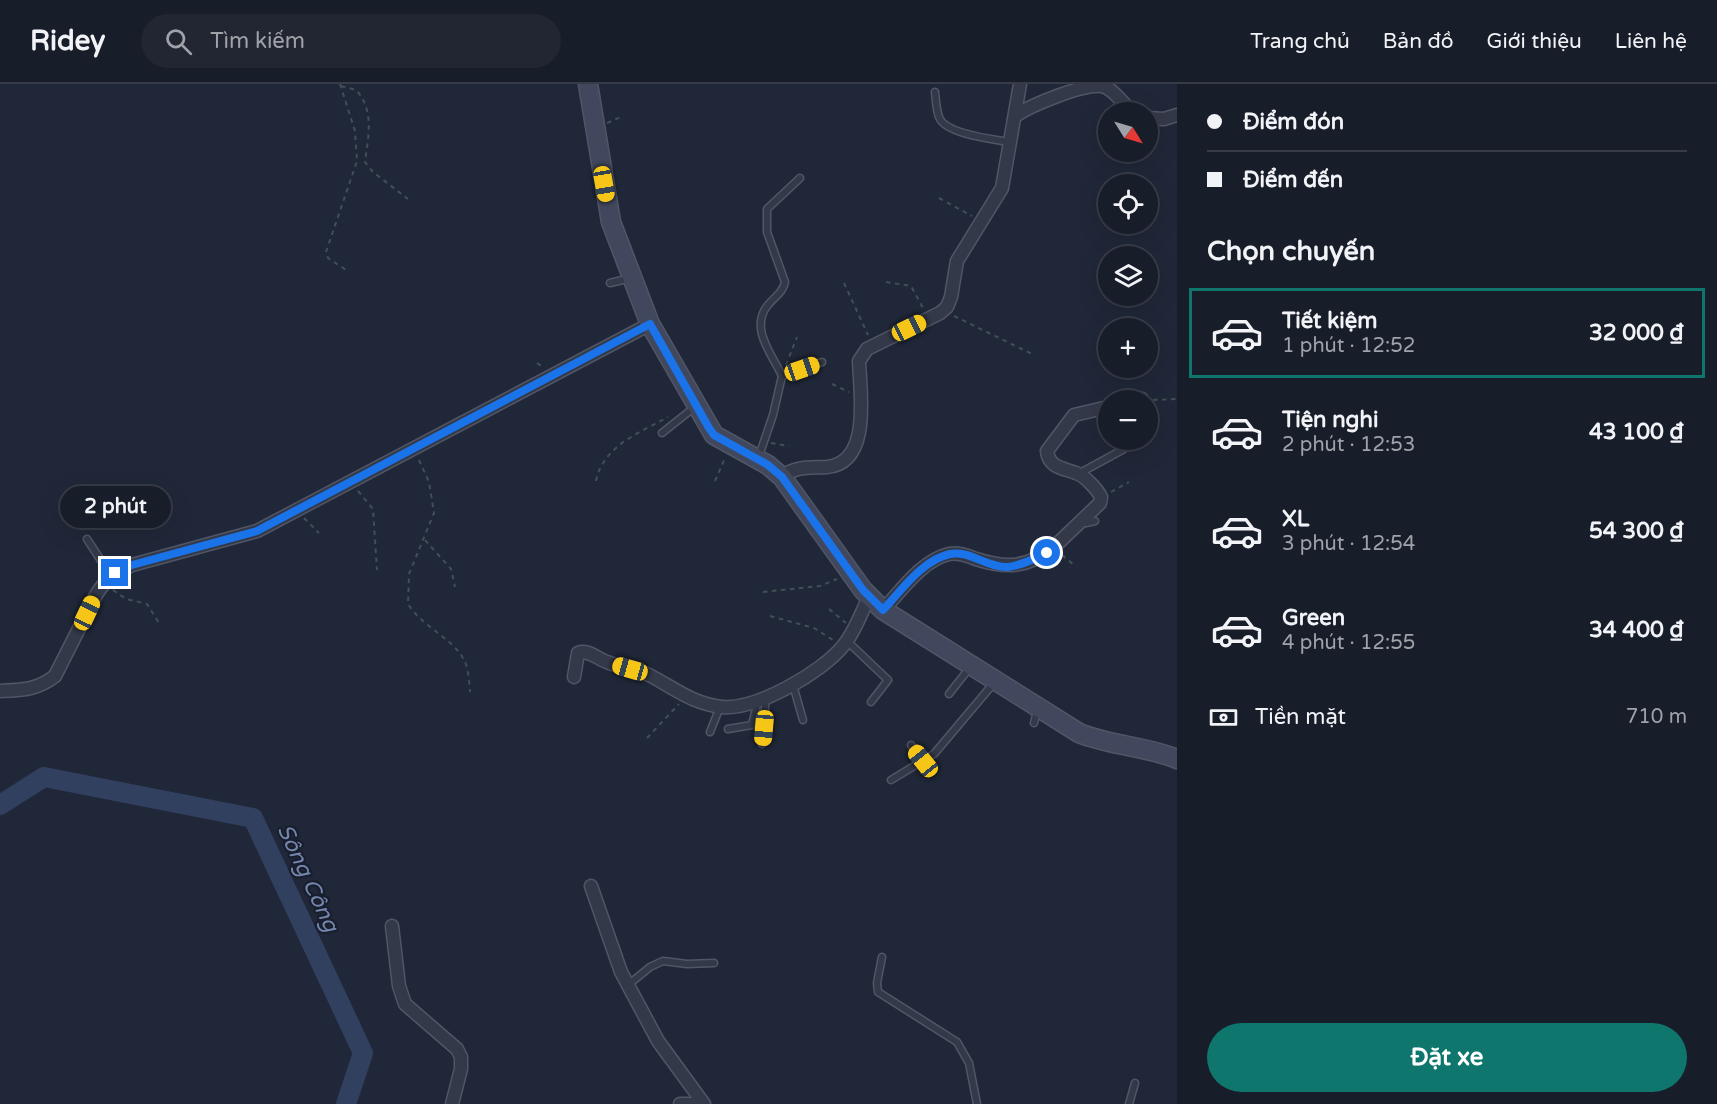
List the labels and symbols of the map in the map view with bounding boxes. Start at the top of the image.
north arrow [1098,102,1158,162]
car [592,165,616,203]
car [889,312,929,344]
car [782,355,822,383]
callout: 2 phút [60,486,170,528]
route start [1033,539,1060,566]
route end [101,559,128,586]
car [71,593,103,633]
car [610,655,650,683]
car [753,709,775,747]
car [905,741,941,781]
water label: Sông Công [272,820,345,937]

